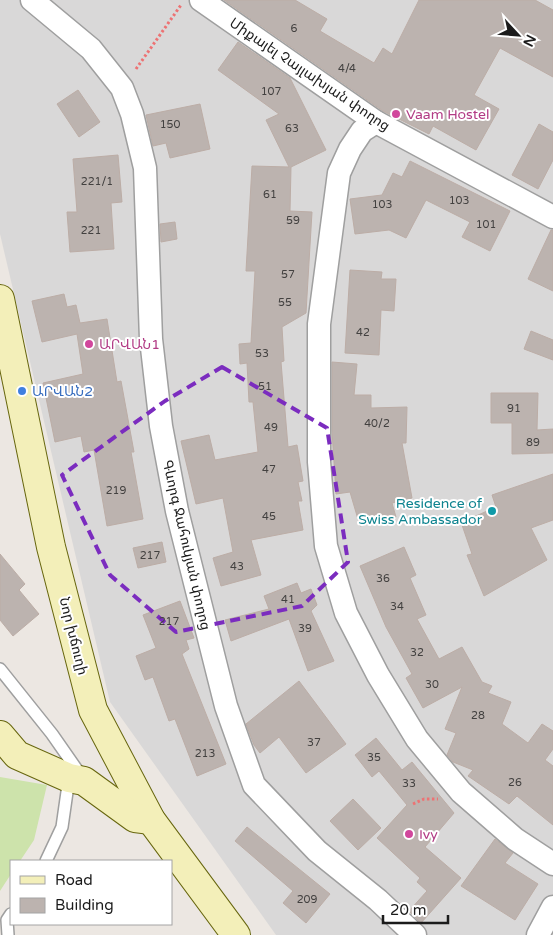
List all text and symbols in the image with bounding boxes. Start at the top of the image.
north arrow [493,10,543,60]
street label: Միքայել Չայլախյան փողոց [226,14,393,135]
house number: 6 [291,22,298,35]
text: N [519,32,539,49]
house number: 4/4 [338,62,356,75]
house number: 107 [261,85,281,98]
place label: Vaam Hostel [406,106,489,123]
marker: Vaam Hostel [390,108,402,120]
house number: 150 [160,118,180,131]
house number: 63 [285,122,299,135]
house number: 221/1 [81,175,113,188]
house number: 61 [263,188,277,201]
house number: 103 [449,194,469,207]
house number: 103 [372,198,392,211]
house number: 59 [286,214,300,227]
house number: 101 [476,218,496,231]
house number: 221 [81,224,101,237]
house number: 57 [281,268,295,281]
house number: 55 [278,296,292,309]
house number: 42 [356,326,370,339]
place label: ԱՐՎԱՆ1 [99,336,160,353]
marker: ԱՐՎԱՆ1 [83,338,95,350]
house number: 53 [255,347,269,360]
house number: 51 [258,380,272,393]
place label: ԱՐՎԱՆ2 [32,383,93,400]
marker: ԱՐՎԱՆ2 [16,385,28,397]
house number: 91 [507,402,521,415]
house number: 40/2 [364,417,390,430]
house number: 49 [264,421,278,434]
house number: 89 [526,436,540,449]
street label: Գևորգ Ջահուկյան փողոց [159,458,214,632]
house number: 47 [262,463,276,476]
house number: 219 [106,484,126,497]
place label: Residence of Swiss Ambassador [358,495,483,528]
marker: Residence of Swiss Ambassador [486,505,498,517]
house number: 45 [262,510,276,523]
house number: 217 [140,549,160,562]
house number: 43 [230,560,244,573]
house number: 36 [376,572,390,585]
house number: 41 [281,593,295,606]
street label: Նոր խճուղի [56,595,91,677]
house number: 34 [390,600,404,613]
house number: 217 [159,615,179,628]
house number: 39 [298,622,312,635]
house number: 32 [410,646,424,659]
house number: 30 [425,678,439,691]
house number: 28 [471,709,485,722]
house number: 37 [307,736,321,749]
house number: 213 [195,747,215,760]
house number: 35 [367,751,381,764]
house number: 26 [508,776,522,789]
house number: 33 [402,777,416,790]
place label: Ivy [419,826,438,843]
marker: Ivy [403,828,415,840]
legend [10,860,172,925]
text: Road [55,871,93,889]
scale bar [383,892,448,924]
house number: 209 [297,893,317,906]
text: Building [55,896,114,914]
text: 20 m [390,901,427,919]

